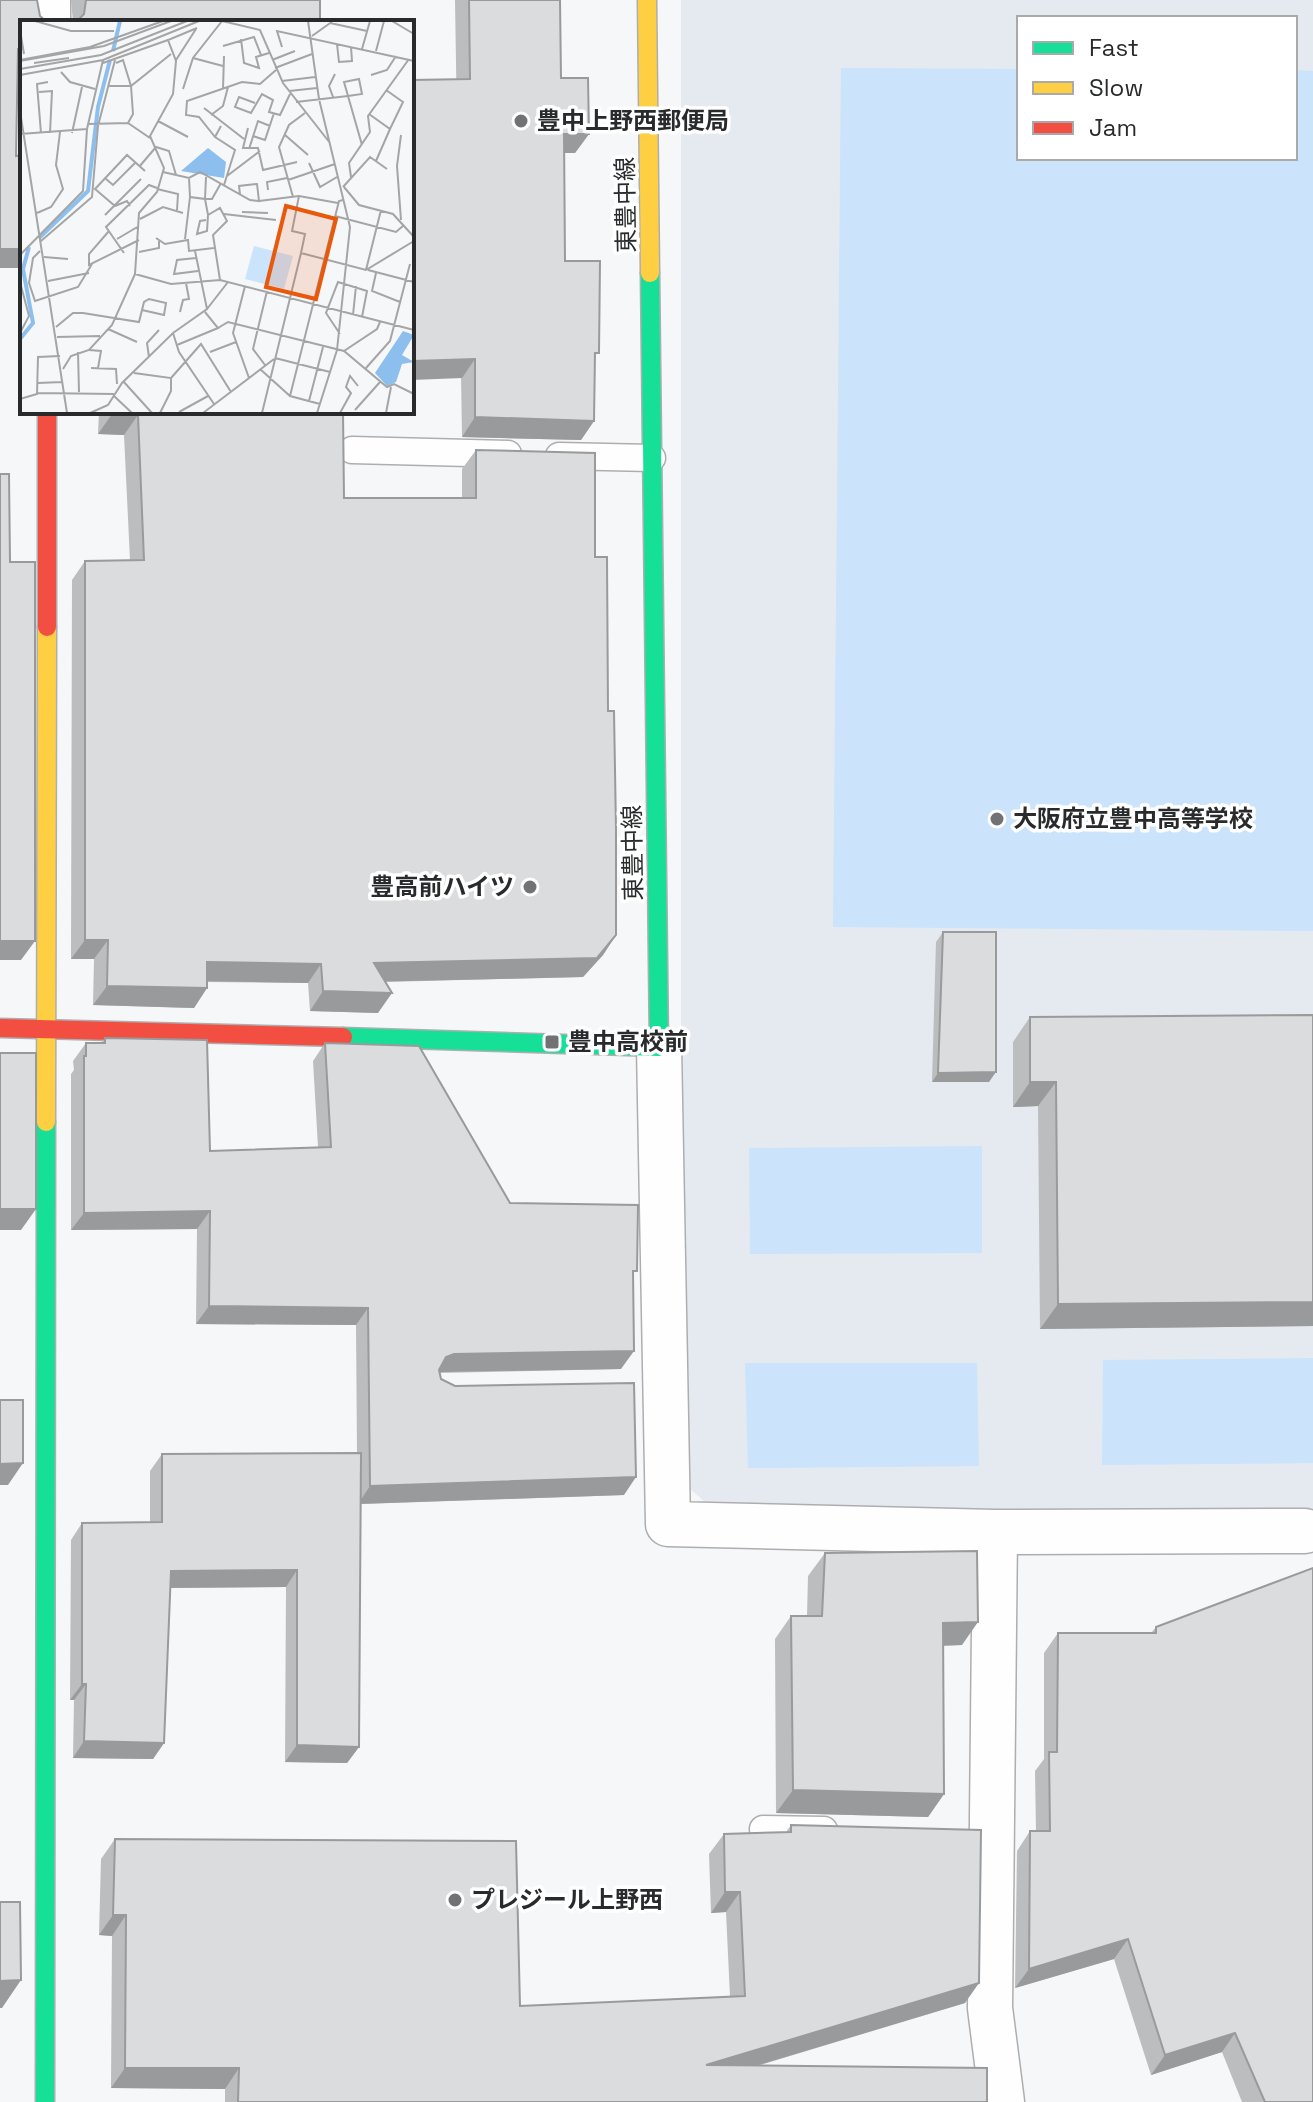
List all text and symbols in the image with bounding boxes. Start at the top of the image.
legend [1017,16,1297,160]
inset map [20,20,414,414]
text: Fast [1089,32,1139,63]
text: Slow [1089,72,1143,103]
place label: 豊中上野西郵便局 [537,105,729,136]
marker: 豊中上野西郵便局 [512,112,530,130]
text: Jam [1089,112,1137,143]
street label: 東豊中線 [609,157,642,253]
place label: 大阪府立豊中高等学校 [1013,803,1253,834]
street label: 東豊中線 [616,805,649,901]
marker: 大阪府立豊中高等学校 [988,810,1006,828]
place label: 豊高前ハイツ [370,871,514,902]
marker: 豊高前ハイツ [521,878,539,896]
place label: 豊中高校前 [568,1026,688,1057]
marker: 豊中高校前 [543,1033,561,1051]
place label: プレジール上野西 [471,1884,663,1915]
marker: プレジール上野西 [446,1891,464,1909]

